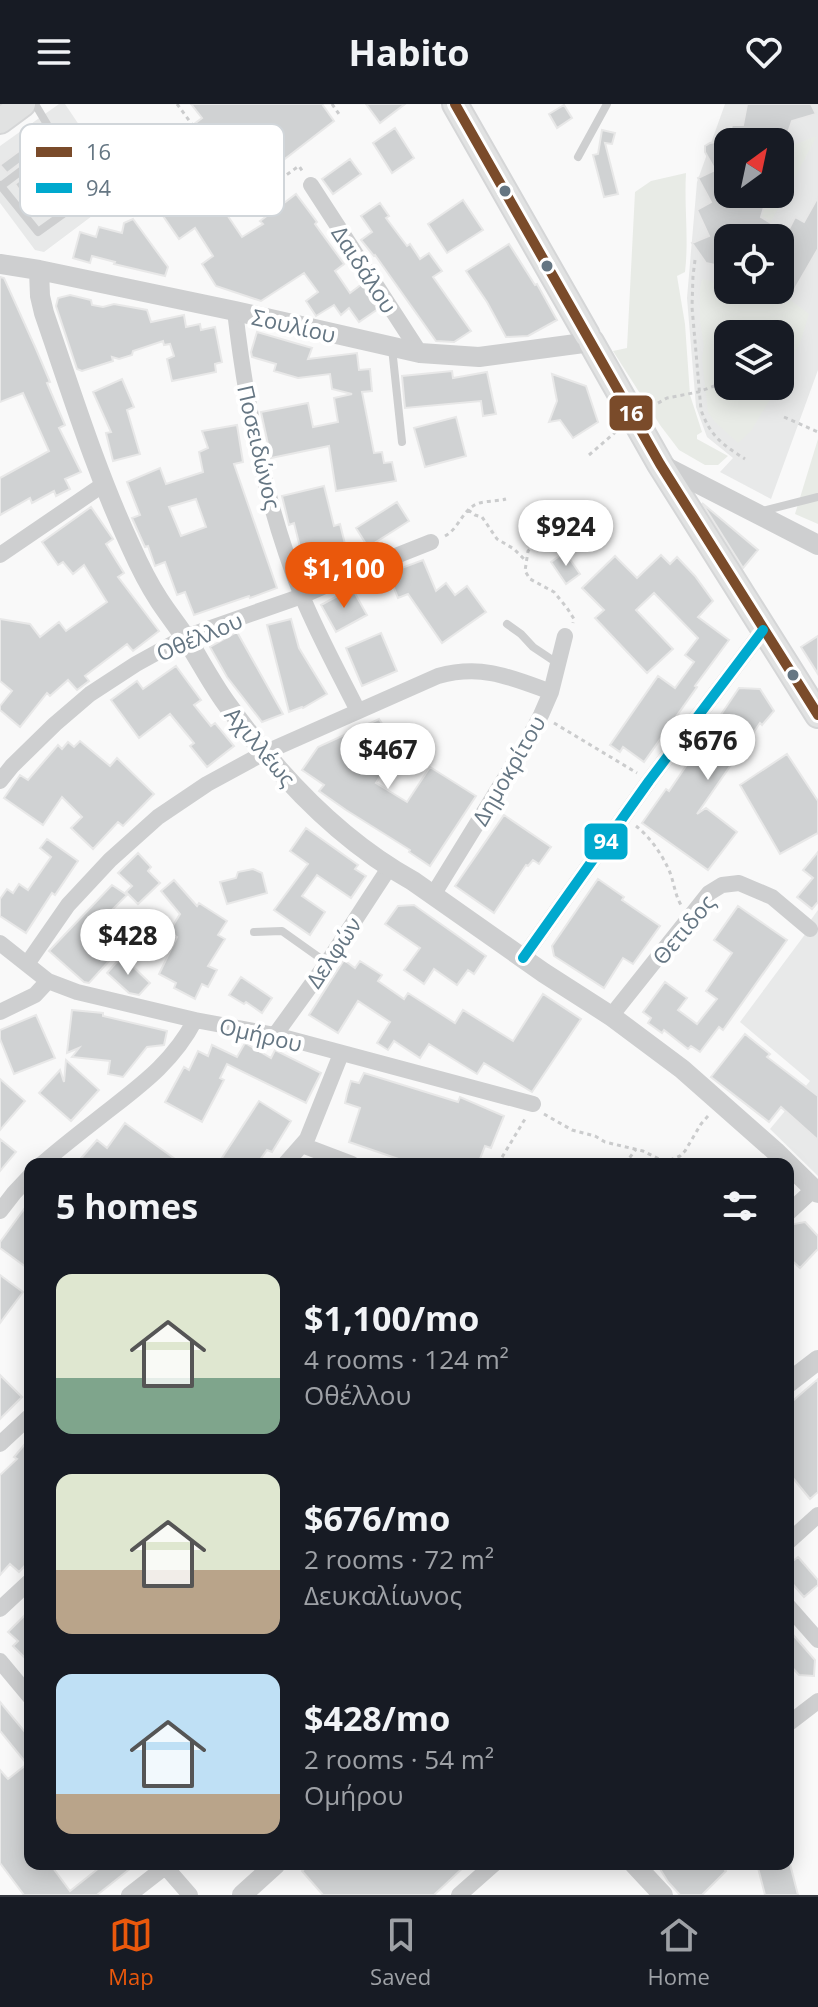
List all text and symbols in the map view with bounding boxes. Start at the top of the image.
text: Habito [349,28,469,77]
icon: menu [32,30,76,74]
icon: heart [742,30,786,74]
legend [20,124,284,216]
north arrow [714,128,794,208]
map controls [714,128,794,400]
text: 16 [86,136,111,166]
text: 94 [86,172,112,202]
unlabelled marker [497,183,513,199]
street label: Δαιδάλου [326,219,404,319]
button: locate [714,224,794,304]
unlabelled marker [539,258,555,274]
street label: Σουλίου [249,301,339,349]
button: layers [714,320,794,400]
street label: Ποσειδώνος [231,382,289,512]
line badge: 16 [608,394,654,432]
text: 16 [618,397,644,427]
pin: $924 [519,500,613,568]
text: $924 [536,508,596,544]
pin: $1,100 [279,542,409,610]
text: $1,100 [303,550,385,586]
street label: Οθέλλου [151,604,247,668]
unlabelled marker [785,667,801,683]
street label: Αχιλλέως [219,700,303,792]
street label: Δημοκρίτου [464,710,552,830]
pin: $676 [661,714,755,782]
text: $676 [678,722,738,758]
pin: $467 [341,723,435,791]
text: $467 [358,731,418,767]
line badge: 94 [583,822,629,861]
text: 94 [593,825,619,855]
street label: Θετιδος [645,887,721,970]
pin: $428 [81,909,175,977]
street label: Δελφών [298,910,368,993]
text: $428 [98,917,158,953]
street label: Ομήρου [217,1010,305,1058]
text: 5 homes [56,1183,198,1229]
icon: filters [718,1184,762,1228]
text: $1,100/mo [304,1295,479,1341]
icon: home [120,1306,216,1402]
text: 4 rooms · 124 m² [304,1341,509,1377]
text: Οθέλλου [304,1377,411,1413]
text: $676/mo [304,1495,450,1541]
icon: home [120,1506,216,1602]
text: 2 rooms · 72 m² [304,1541,494,1577]
text: Δευκαλίωνος [304,1577,462,1613]
text: $428/mo [304,1695,450,1741]
icon: home [120,1706,216,1802]
text: 2 rooms · 54 m² [304,1741,494,1777]
text: Ομήρου [304,1777,403,1813]
tab: Map [108,1913,154,1991]
tab: Saved [370,1913,431,1991]
tab: Home [648,1913,710,1991]

